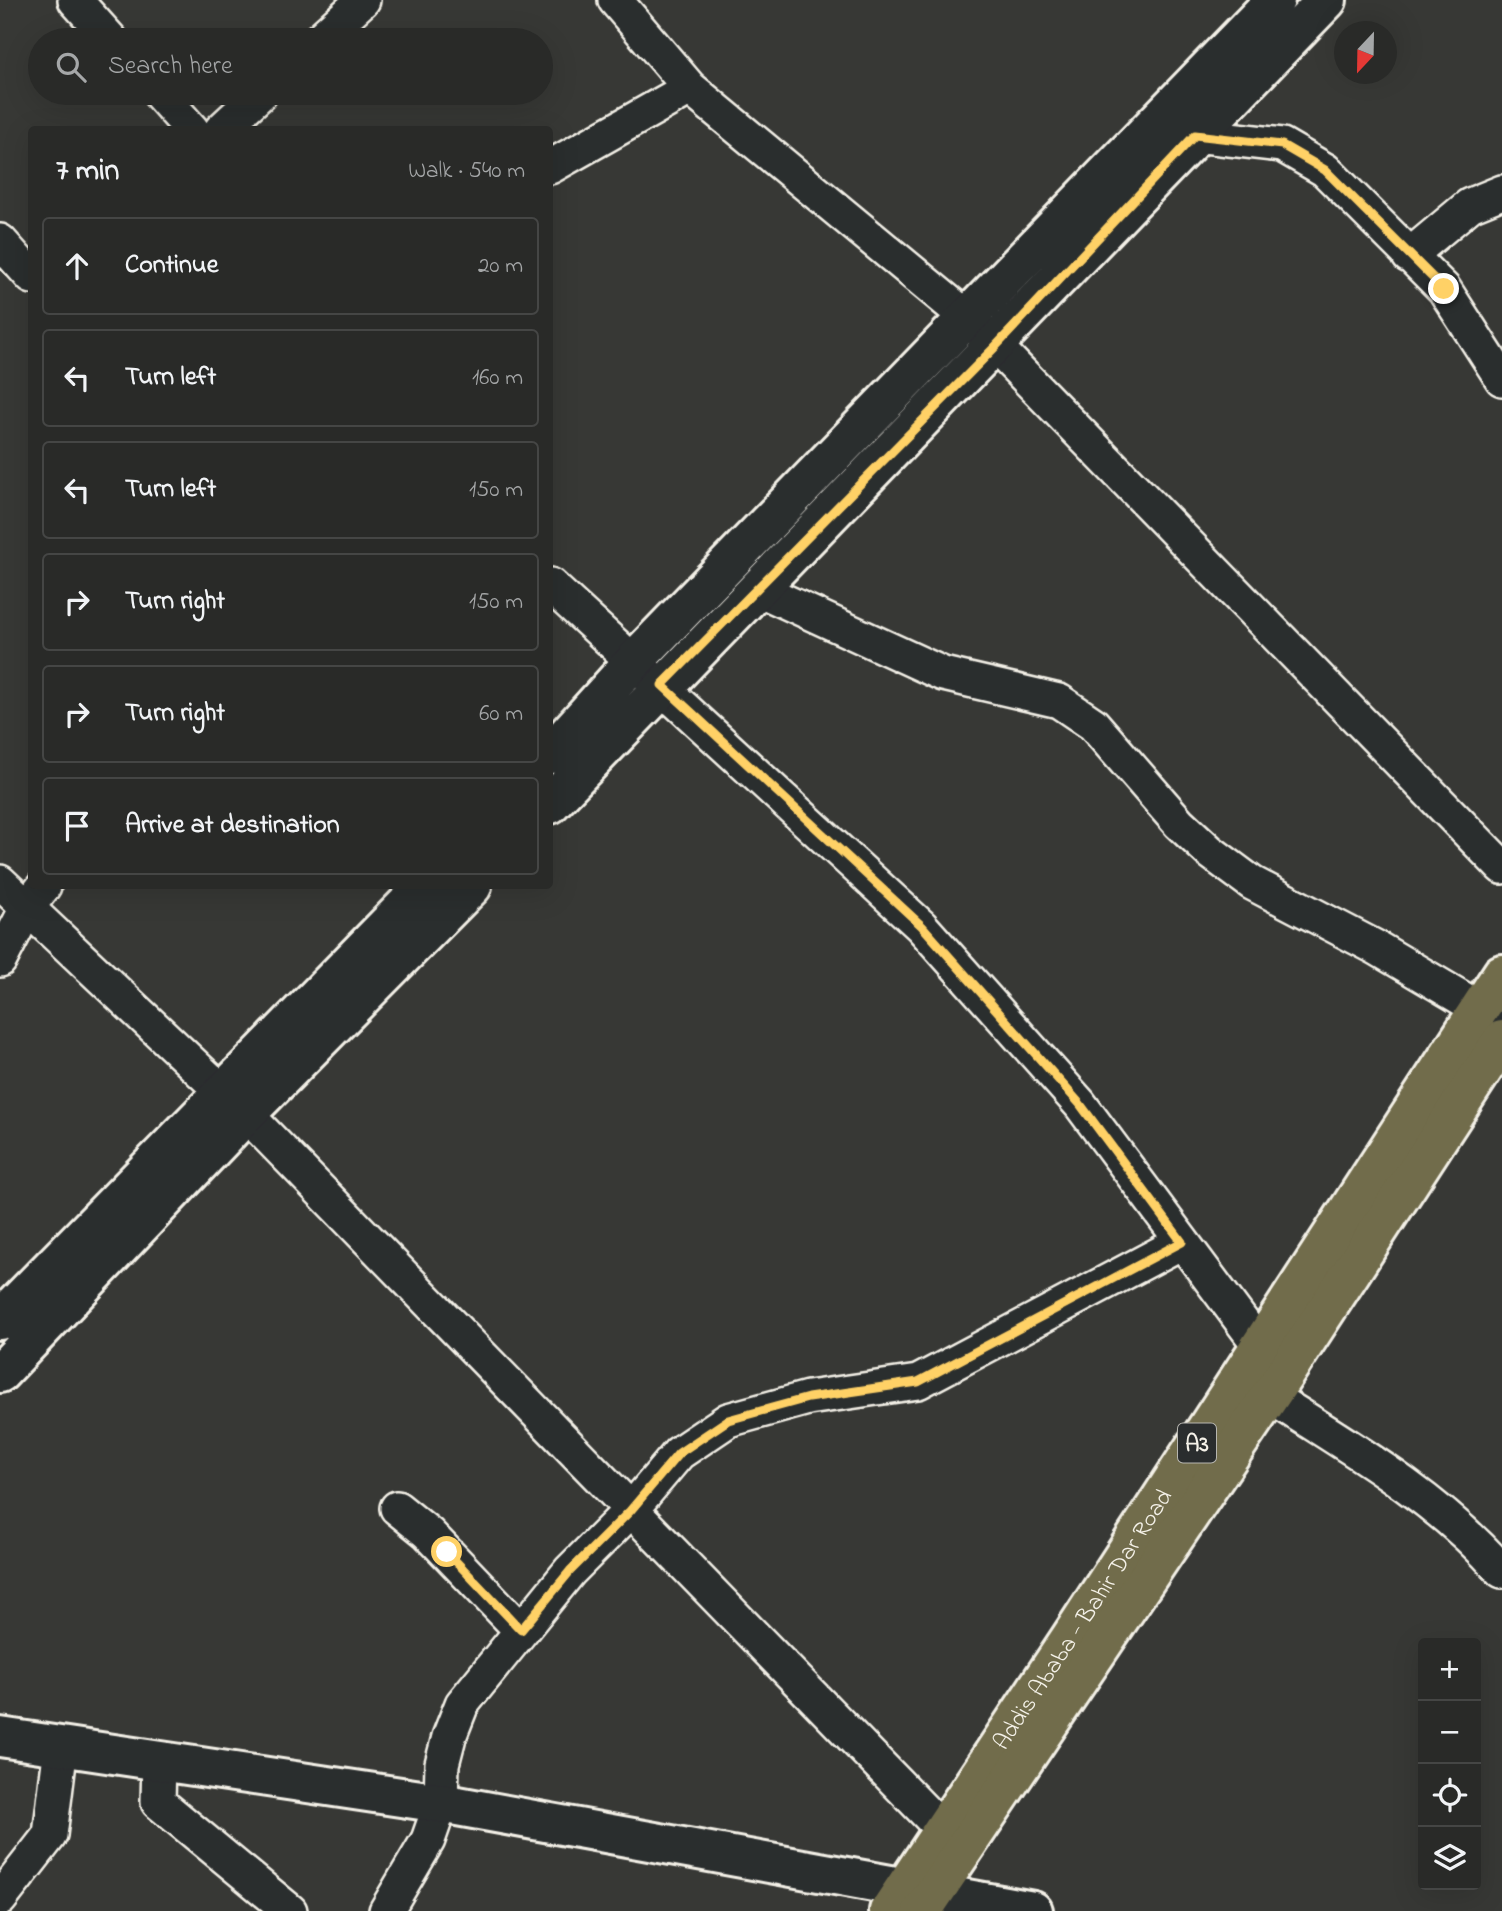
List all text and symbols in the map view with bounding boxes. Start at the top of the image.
north arrow [1334,21,1397,84]
search box [28,28,553,105]
icon: search [52,48,90,86]
text: Search here [108,48,233,86]
text: 7 min [56,150,119,194]
text: Walk · 540 m [408,155,525,188]
icon: ahead [58,247,96,285]
text: Continue [125,247,218,285]
text: 20 m [478,250,523,283]
route end [1428,273,1459,304]
icon: left [58,359,96,397]
text: Turn left [125,359,216,397]
text: 160 m [472,362,523,395]
icon: left [58,471,96,509]
text: Turn left [125,471,216,509]
text: 150 m [469,474,523,507]
icon: right [58,583,96,621]
text: Turn right [125,583,225,621]
text: 150 m [469,586,523,619]
icon: right [58,695,96,733]
text: Turn right [125,695,225,733]
text: 60 m [479,698,523,731]
icon: arrive [58,807,96,845]
text: Arrive at destination [125,807,340,845]
road number: A3 [1178,1424,1216,1462]
street label: Addis Ababa - Bahir Dar Road [985,1482,1183,1758]
route start [431,1536,462,1567]
map controls [1418,1638,1481,1890]
button: + [1418,1638,1481,1701]
button: − [1418,1701,1481,1764]
button: locate [1418,1764,1481,1827]
button: layers [1418,1827,1481,1890]

